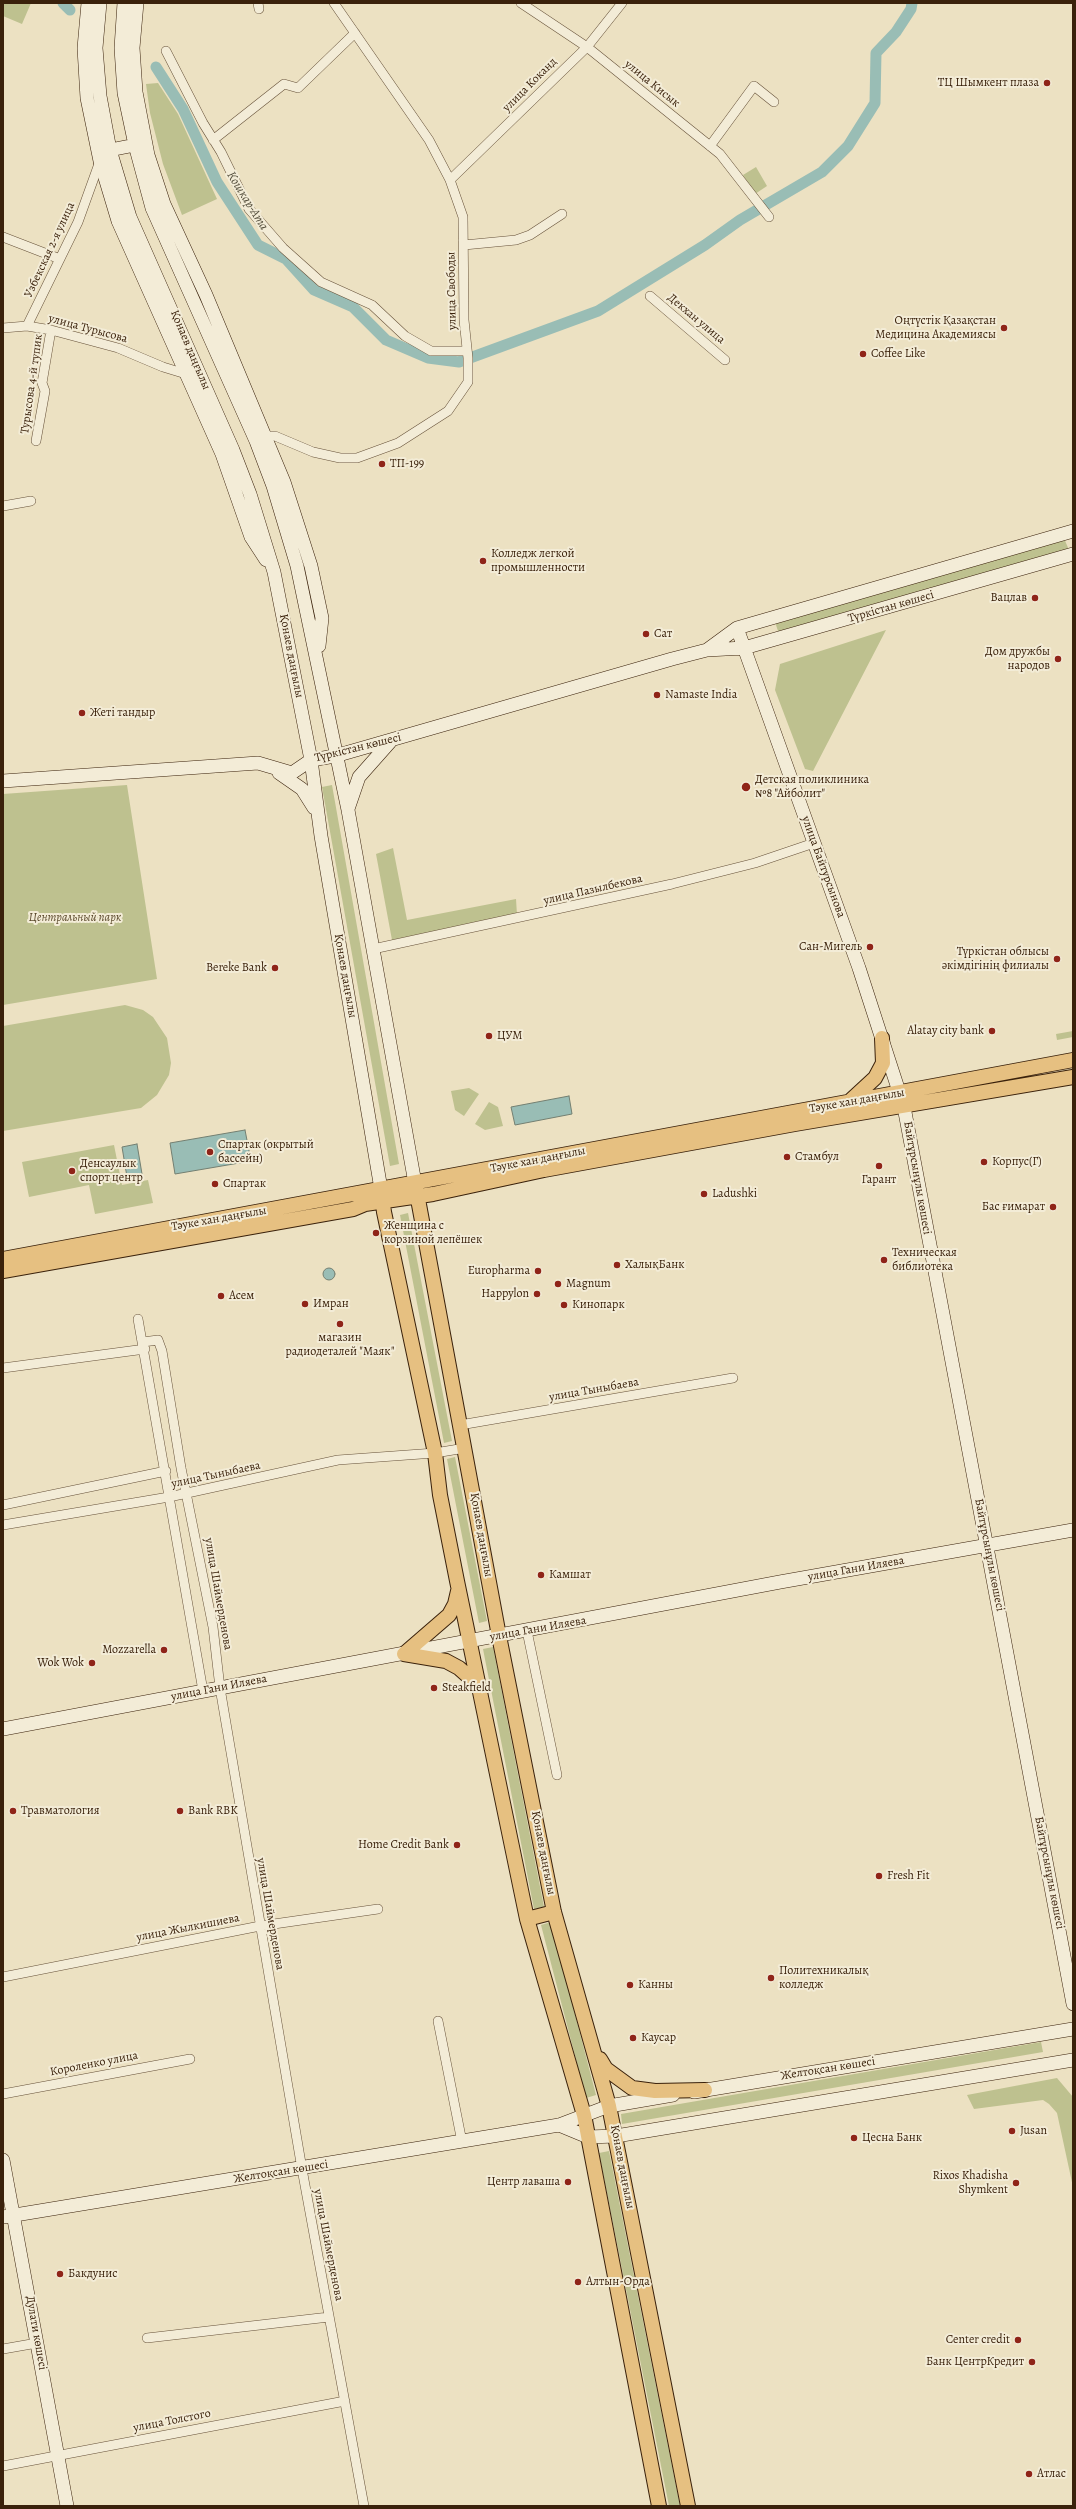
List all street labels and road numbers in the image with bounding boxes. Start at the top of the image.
street label: улица Коканд [500,55,560,115]
street label: улица Кисык [621,57,683,111]
street label: Узбекская 2-я улица [22,200,78,300]
street label: улица Свободы [444,252,460,330]
street label: Декхан улица [664,291,728,347]
street label: Қонаев даңғылы [167,308,213,392]
street label: улица Турысова [47,312,129,346]
street label: Турысова 4-й тупик [18,333,46,435]
street label: Түркістан көшесі [846,588,936,626]
street label: Қонаев даңғылы [276,613,306,699]
street label: Түркістан көшесі [313,730,403,766]
street label: улица Байтурсынова [798,814,848,920]
street label: улица Пазылбекова [542,872,644,908]
street label: Қонаев даңғылы [331,933,359,1019]
street label: Тәуке хан даңғылы [808,1086,906,1116]
street label: Байтұрсынұлы көшесі [900,1120,934,1236]
street label: Тәуке хан даңғылы [489,1144,587,1176]
street label: Тәуке хан даңғылы [170,1204,268,1234]
street label: улица Тыныбаева [548,1375,640,1405]
street label: улица Тыныбаева [170,1459,262,1491]
street label: Қонаев даңғылы [467,1492,495,1578]
street label: Байтұрсынұлы көшесі [971,1497,1007,1613]
street label: улица Шаймерденова [201,1537,235,1651]
street label: улица Гани Иляева [807,1553,905,1585]
street label: улица Гани Иляева [489,1613,587,1645]
street label: улица Гани Иляева [170,1672,268,1704]
street label: Қонаев даңғылы [528,1810,558,1896]
street label: Байтұрсынұлы көшесі [1031,1815,1067,1931]
street label: улица Шаймерденова [253,1857,287,1971]
street label: улица Жылкишиева [135,1911,241,1945]
street label: Короленко улица [49,2048,139,2080]
street label: Желтоқсан көшесі [780,2054,876,2084]
street label: Қонаев даңғылы [607,2124,637,2210]
street label: Желтоқсан көшесі [233,2157,329,2187]
street label: улица Шаймерденова [310,2188,346,2302]
street label: Дулати көшесі [22,2295,50,2371]
street label: улица Толстого [132,2406,212,2436]

